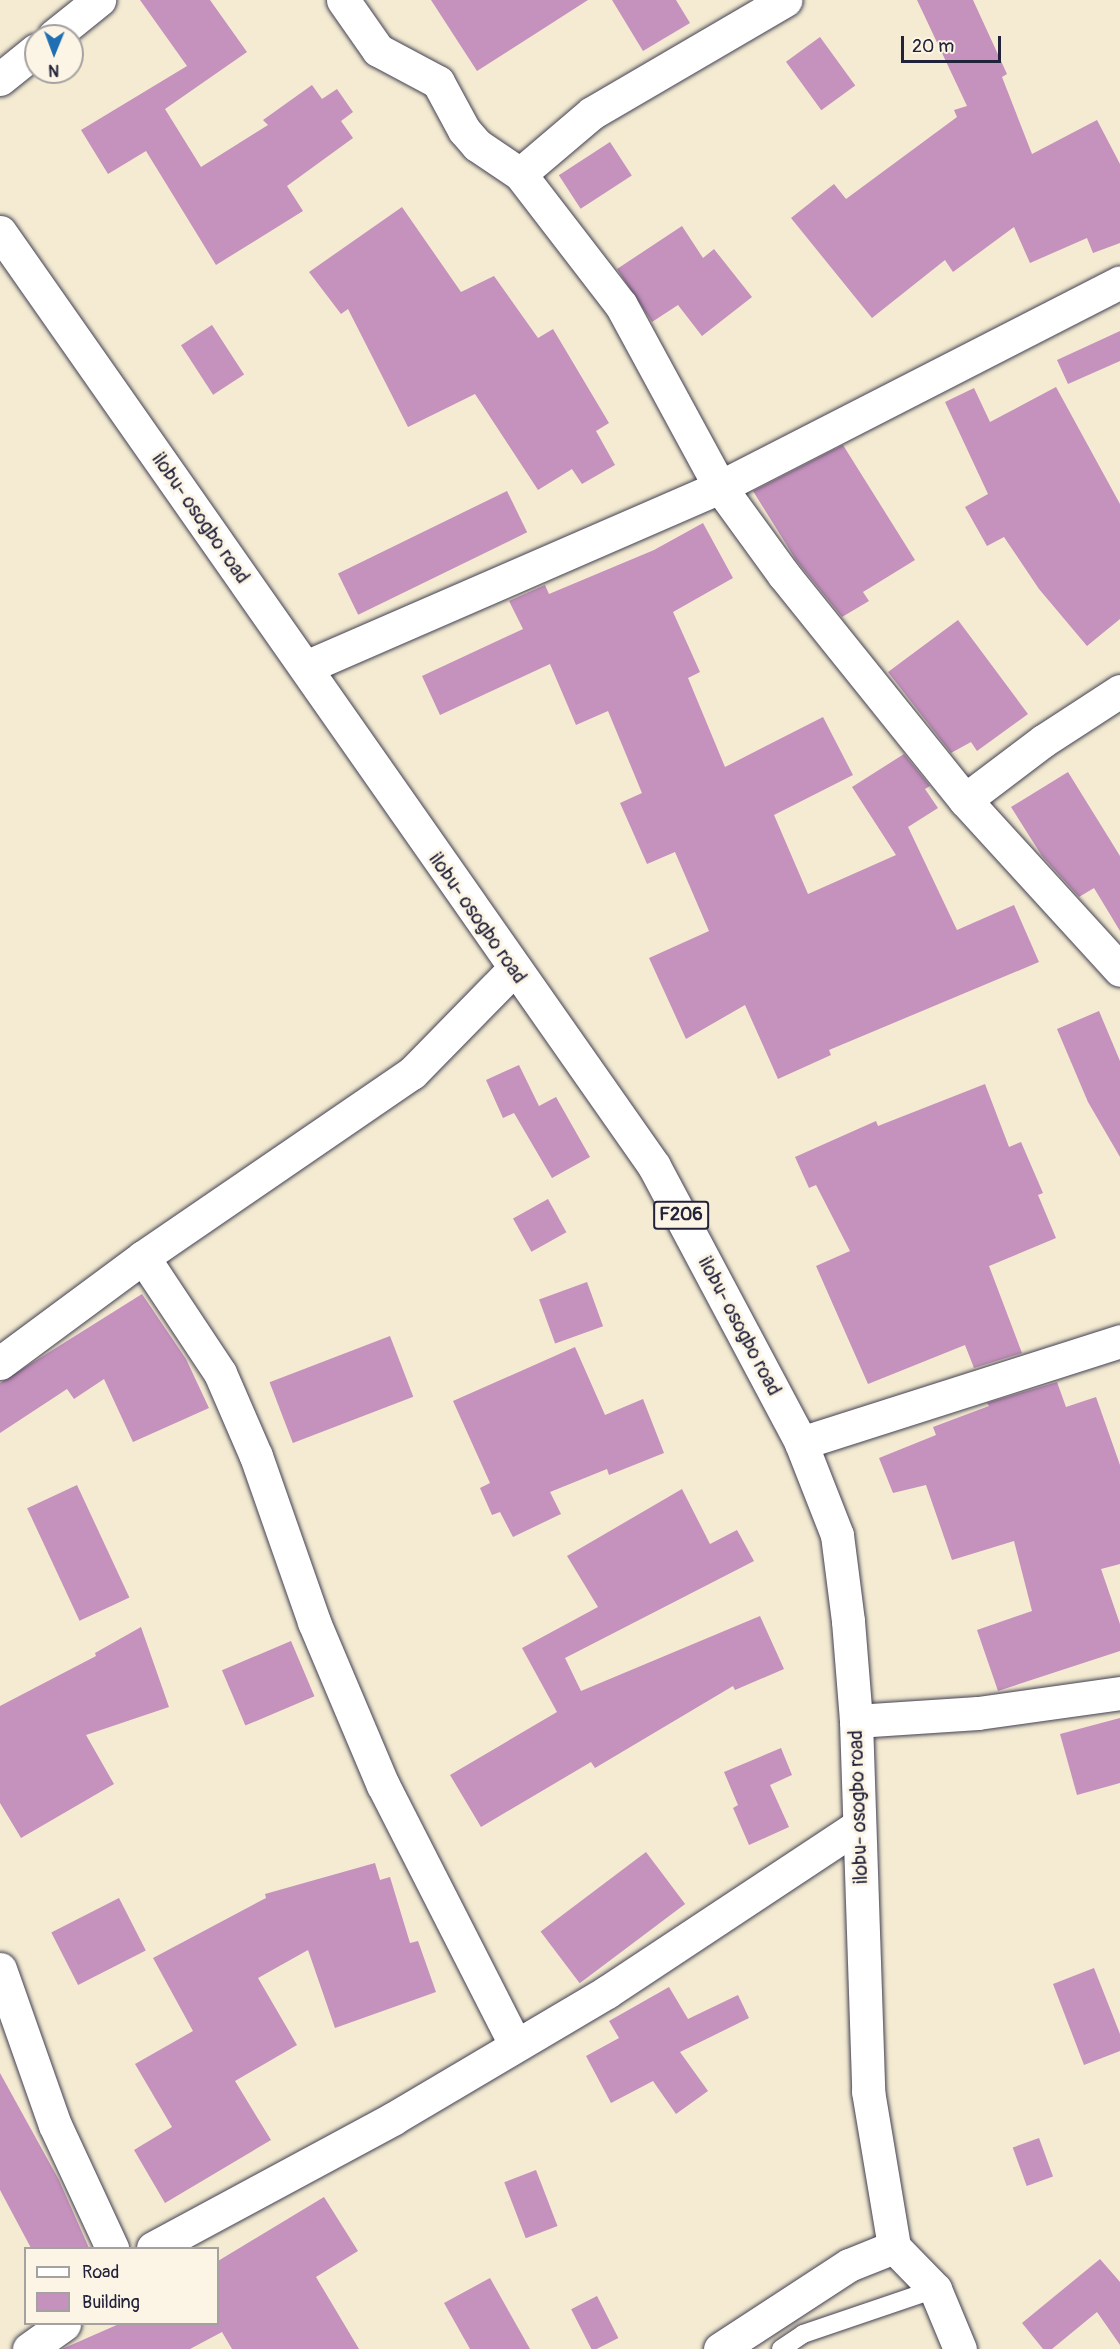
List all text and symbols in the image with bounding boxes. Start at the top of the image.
north arrow [24,24,84,84]
scale bar [904,24,1004,62]
text: 20 m [912,35,954,58]
text: N [48,60,59,80]
street label: ilobu- osogbo road [147,448,255,588]
street label: ilobu- osogbo road [424,848,532,988]
road number: F206 [652,1200,710,1230]
street label: ilobu- osogbo road [693,1252,787,1400]
street label: ilobu- osogbo road [843,1730,873,1884]
legend [24,2247,219,2325]
text: Road [82,2261,119,2284]
text: Building [82,2291,140,2314]

